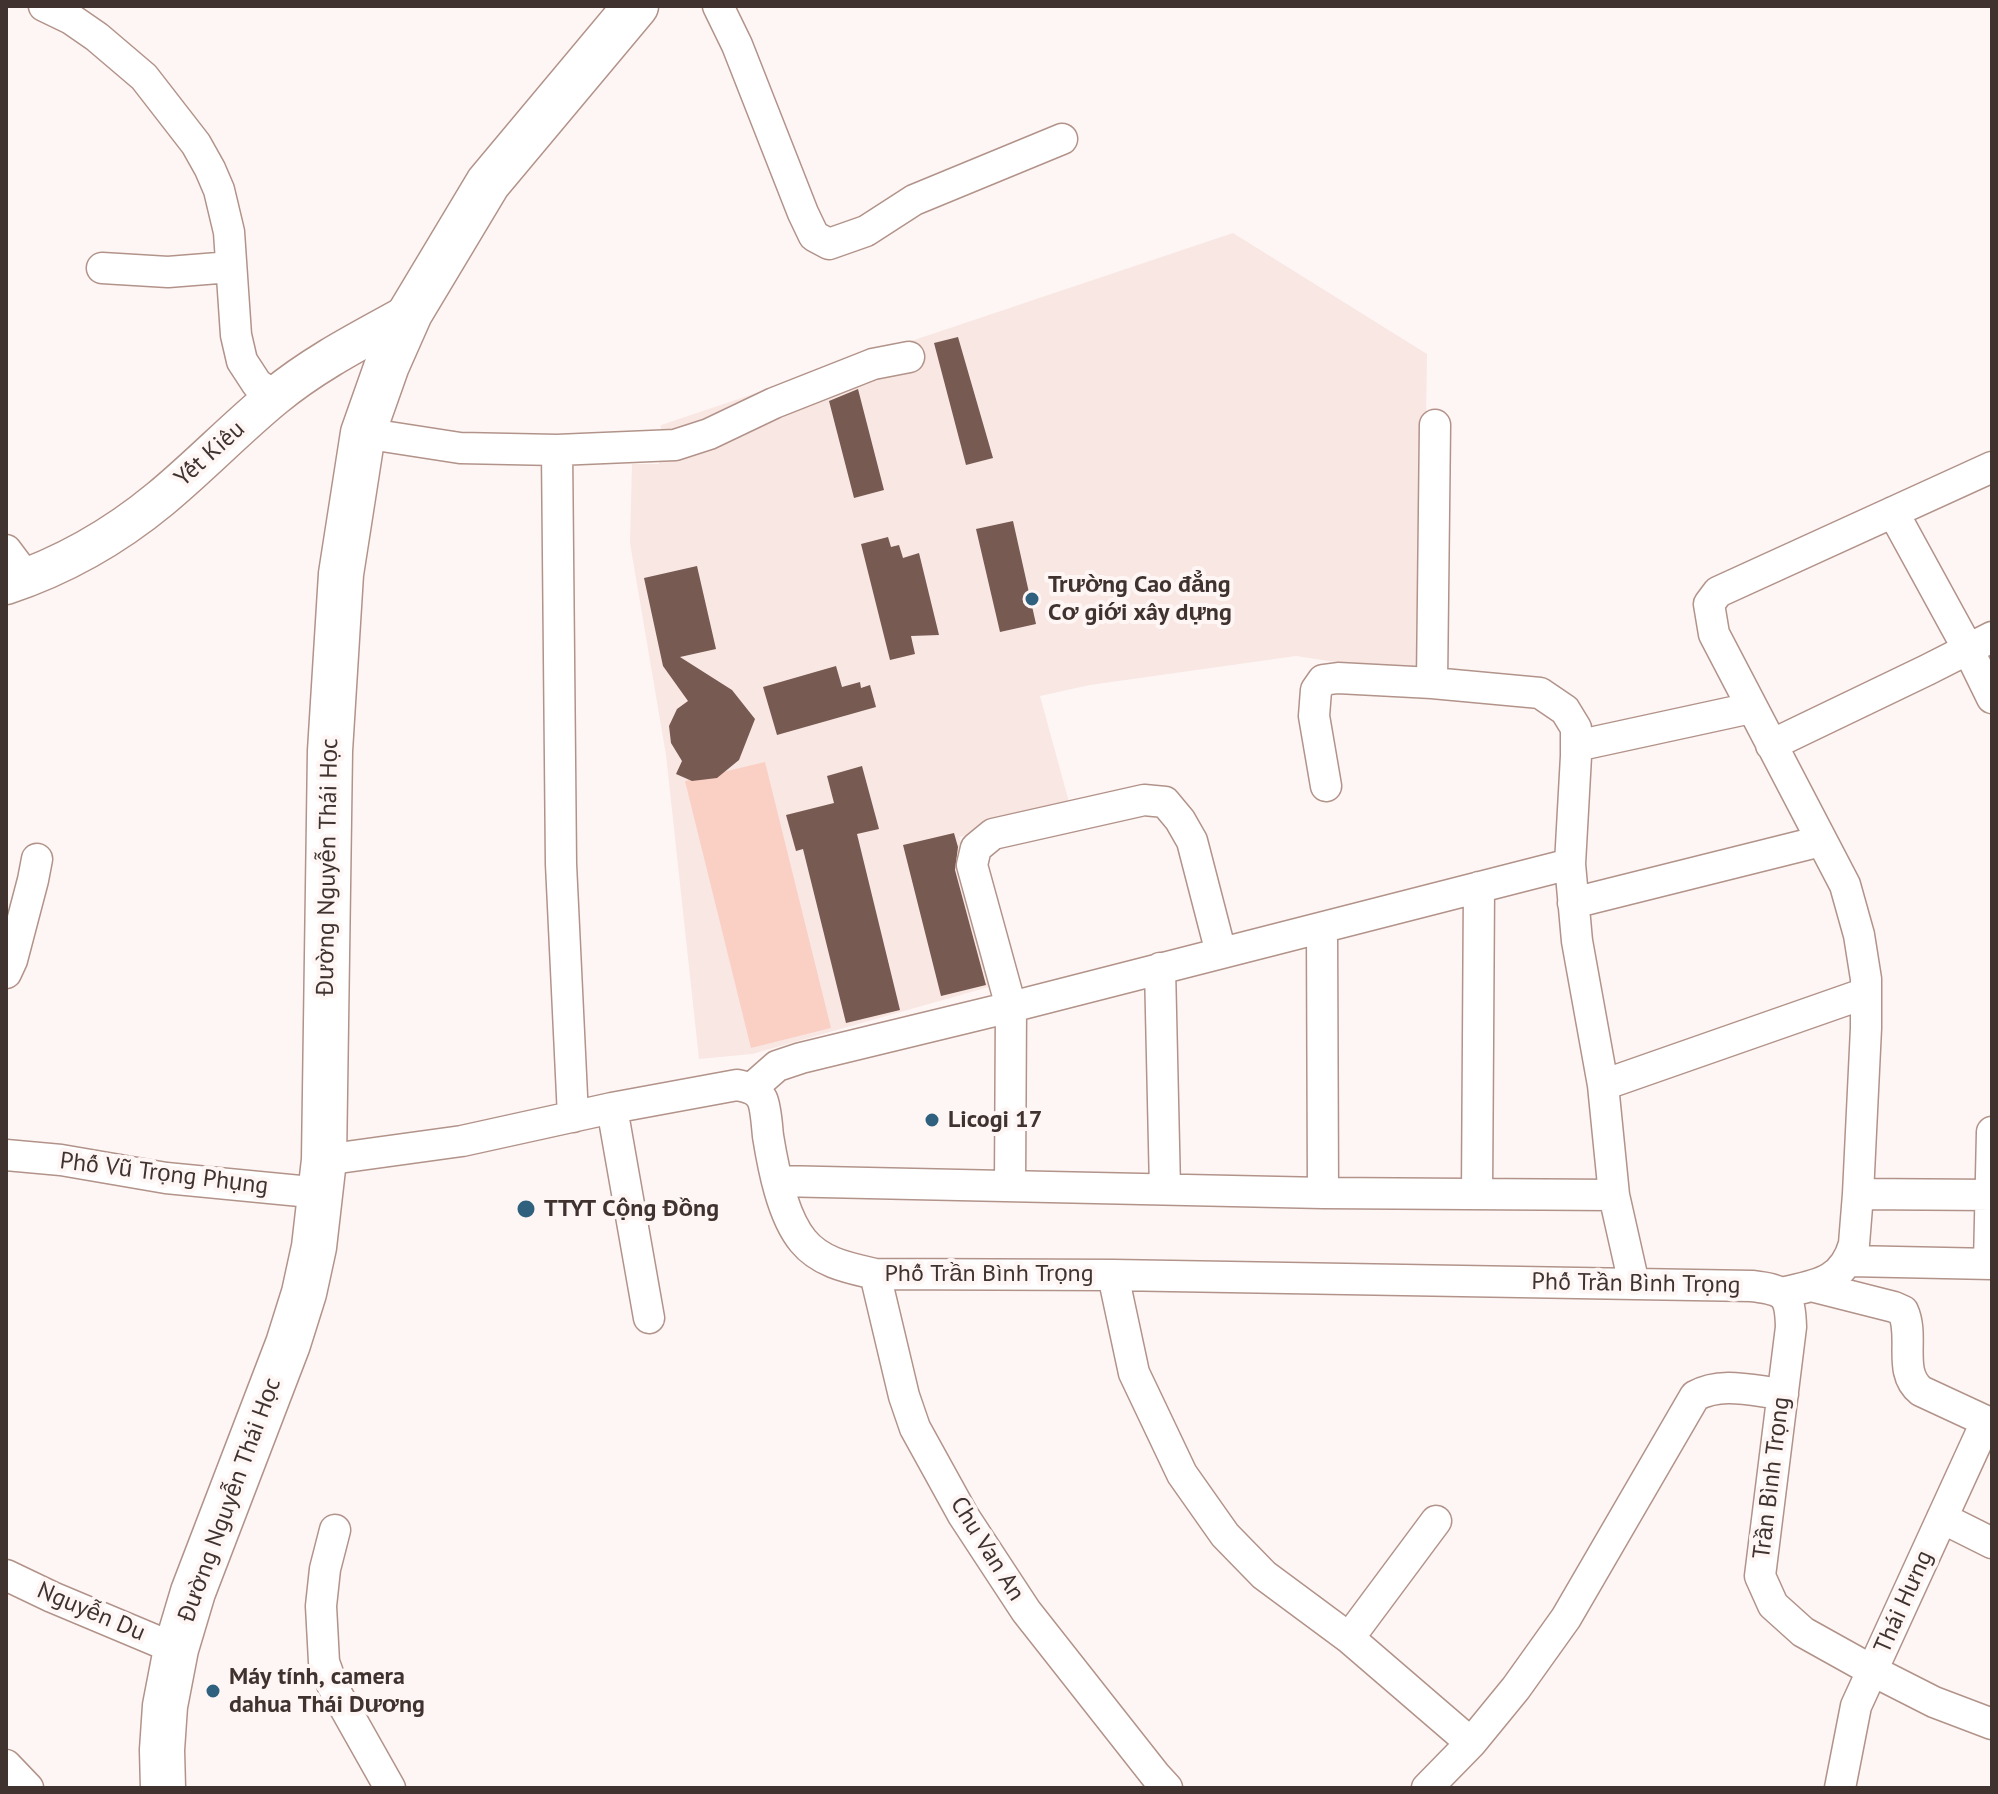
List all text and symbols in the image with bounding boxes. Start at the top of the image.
street label: Yết Kiêu [169,415,251,493]
place label: Trường Cao đẳng Cơ giới xây dựng [1048,571,1232,627]
marker: Trường Cao đẳng Cơ giới xây dựng [1023,590,1041,608]
street label: Đường Nguyễn Thái Học [311,738,345,996]
place label: Licogi 17 [948,1106,1042,1134]
marker: Licogi 17 [923,1111,941,1129]
street label: Phố Vũ Trọng Phụng [58,1147,270,1201]
place label: TTYT Cộng Đồng [544,1195,719,1223]
marker: TTYT Cộng Đồng [515,1198,537,1220]
street label: Phố Trần Bình Trọng [884,1260,1094,1288]
street label: Phố Trần Bình Trọng [1531,1268,1741,1300]
street label: Đường Nguyễn Thái Học [172,1374,288,1626]
street label: Trần Bình Trọng [1748,1395,1796,1561]
street label: Chu Van An [944,1492,1030,1606]
street label: Thái Hưng [1869,1546,1939,1658]
street label: Nguyễn Du [33,1576,149,1648]
place label: Máy tính, camera dahua Thái Dương [229,1663,425,1719]
marker: Máy tính, camera dahua Thái Dương [204,1682,222,1700]

